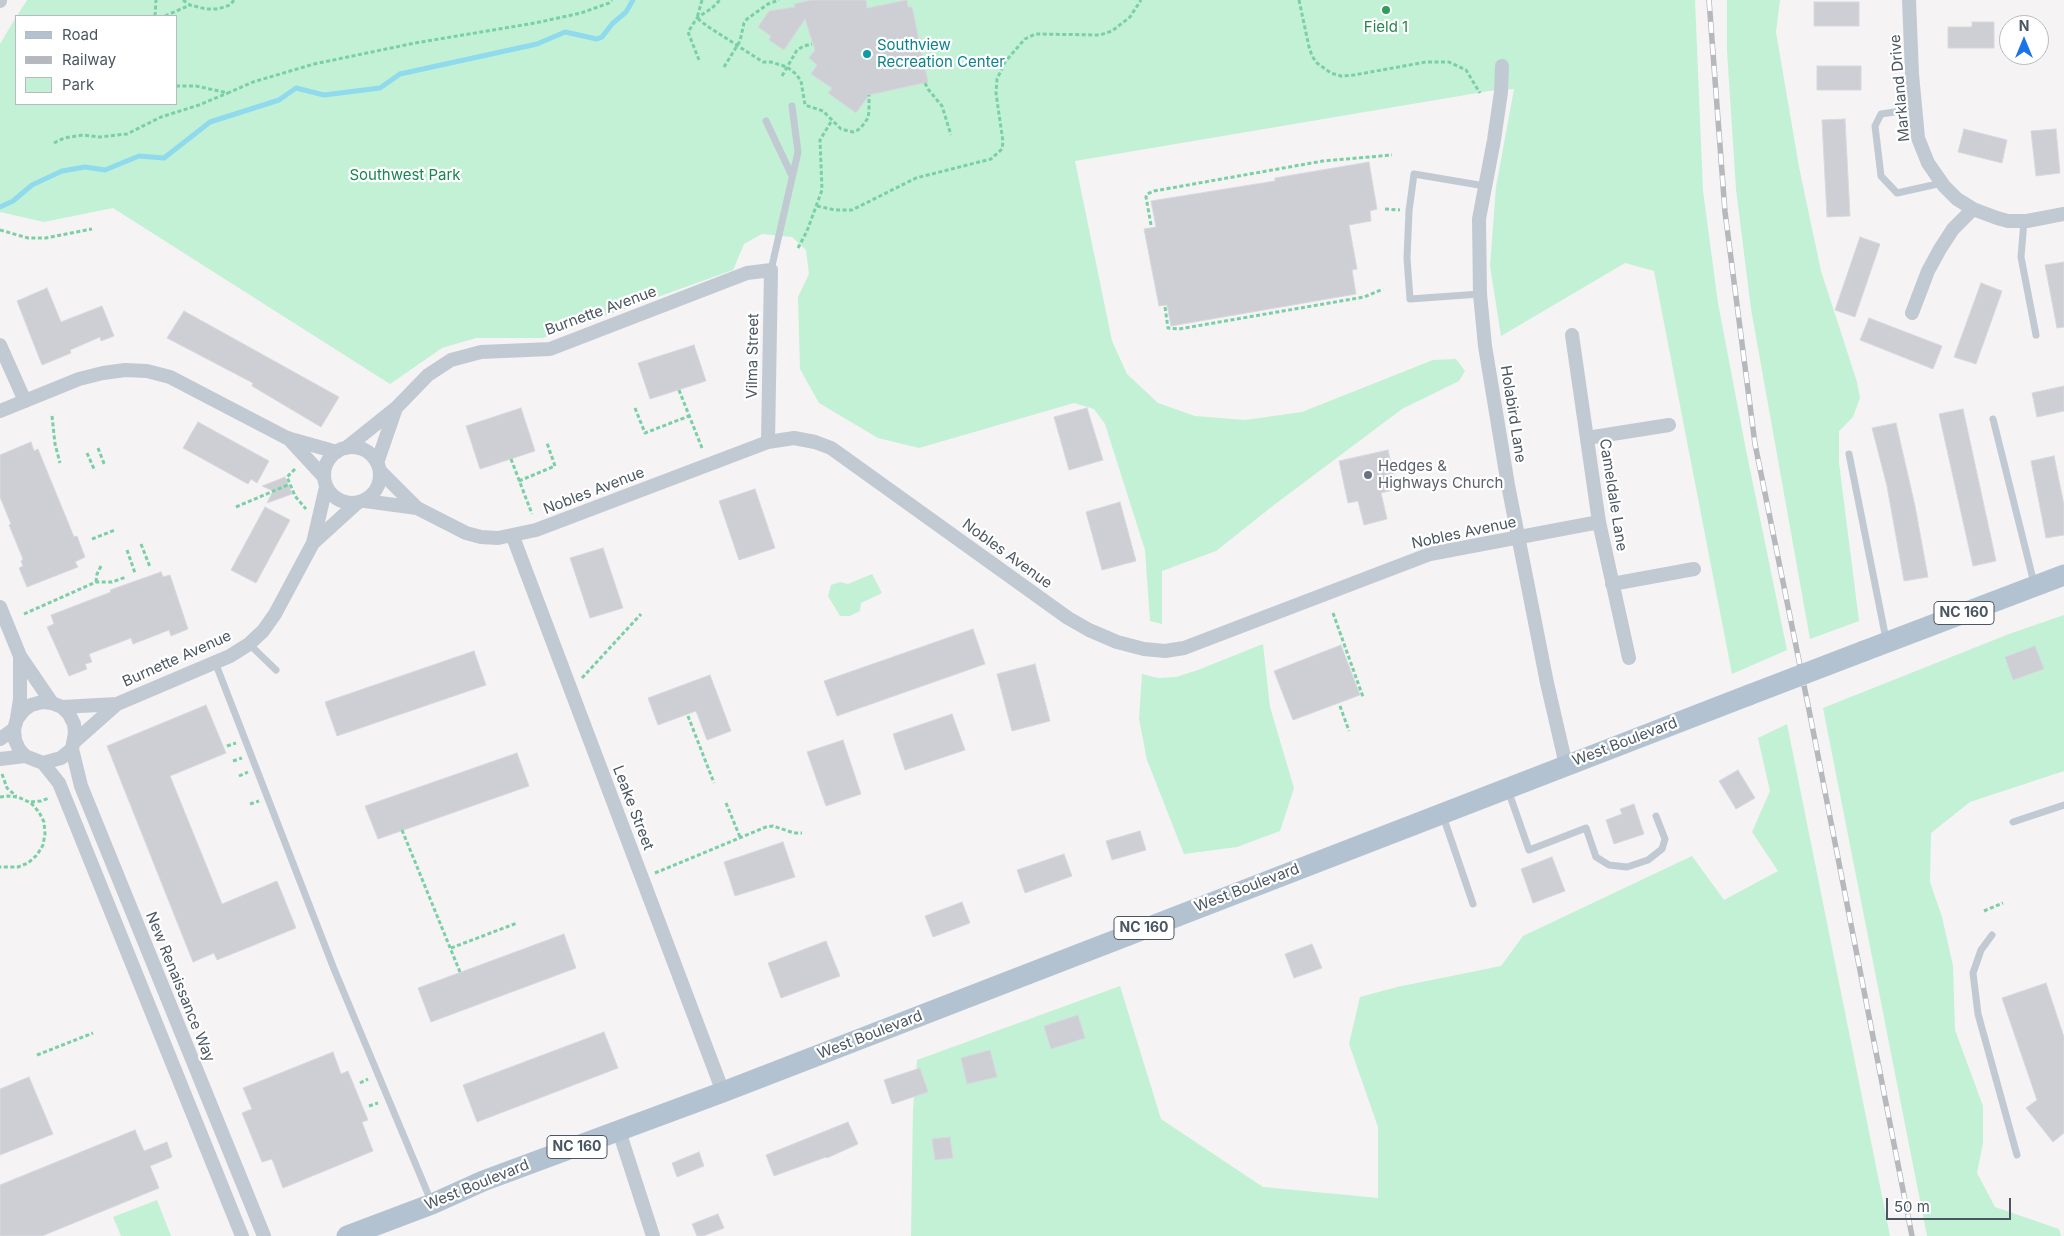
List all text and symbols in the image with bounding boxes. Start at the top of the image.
marker: Field 1 [1380,4,1392,16]
legend [15,15,178,105]
north arrow [1999,15,2049,65]
text: N [2019,17,2029,34]
place label: Field 1 [1364,18,1408,36]
text: Road [62,25,98,44]
street label: Markland Drive [1886,34,1914,142]
place label: Southview Recreation Center [877,36,1005,71]
marker: Southview Recreation Center [861,48,873,60]
text: Railway [62,50,116,69]
text: Park [62,75,94,94]
park label: Southwest Park [349,166,461,184]
street label: Burnette Avenue [543,283,659,339]
street label: Vilma Street [743,313,763,399]
street label: Holabird Lane [1496,364,1530,464]
street label: Cameldale Lane [1595,437,1631,553]
place label: Hedges & Highways Church [1378,457,1503,492]
street label: Nobles Avenue [541,463,647,519]
marker: Hedges & Highways Church [1362,469,1374,481]
street label: Nobles Avenue [1410,513,1518,553]
street label: Nobles Avenue [959,515,1055,593]
road number: NC 160 [1934,602,1994,624]
street label: Burnette Avenue [120,627,234,691]
street label: West Boulevard [1570,714,1680,770]
street label: Leake Street [609,763,657,853]
street label: West Boulevard [1192,860,1302,916]
street label: New Renaissance Way [142,909,218,1065]
road number: NC 160 [1114,916,1174,940]
street label: West Boulevard [815,1007,925,1063]
road number: NC 160 [547,1136,607,1158]
street label: West Boulevard [422,1156,532,1214]
scale bar [1889,1188,2014,1220]
text: 50 m [1894,1197,1930,1216]

